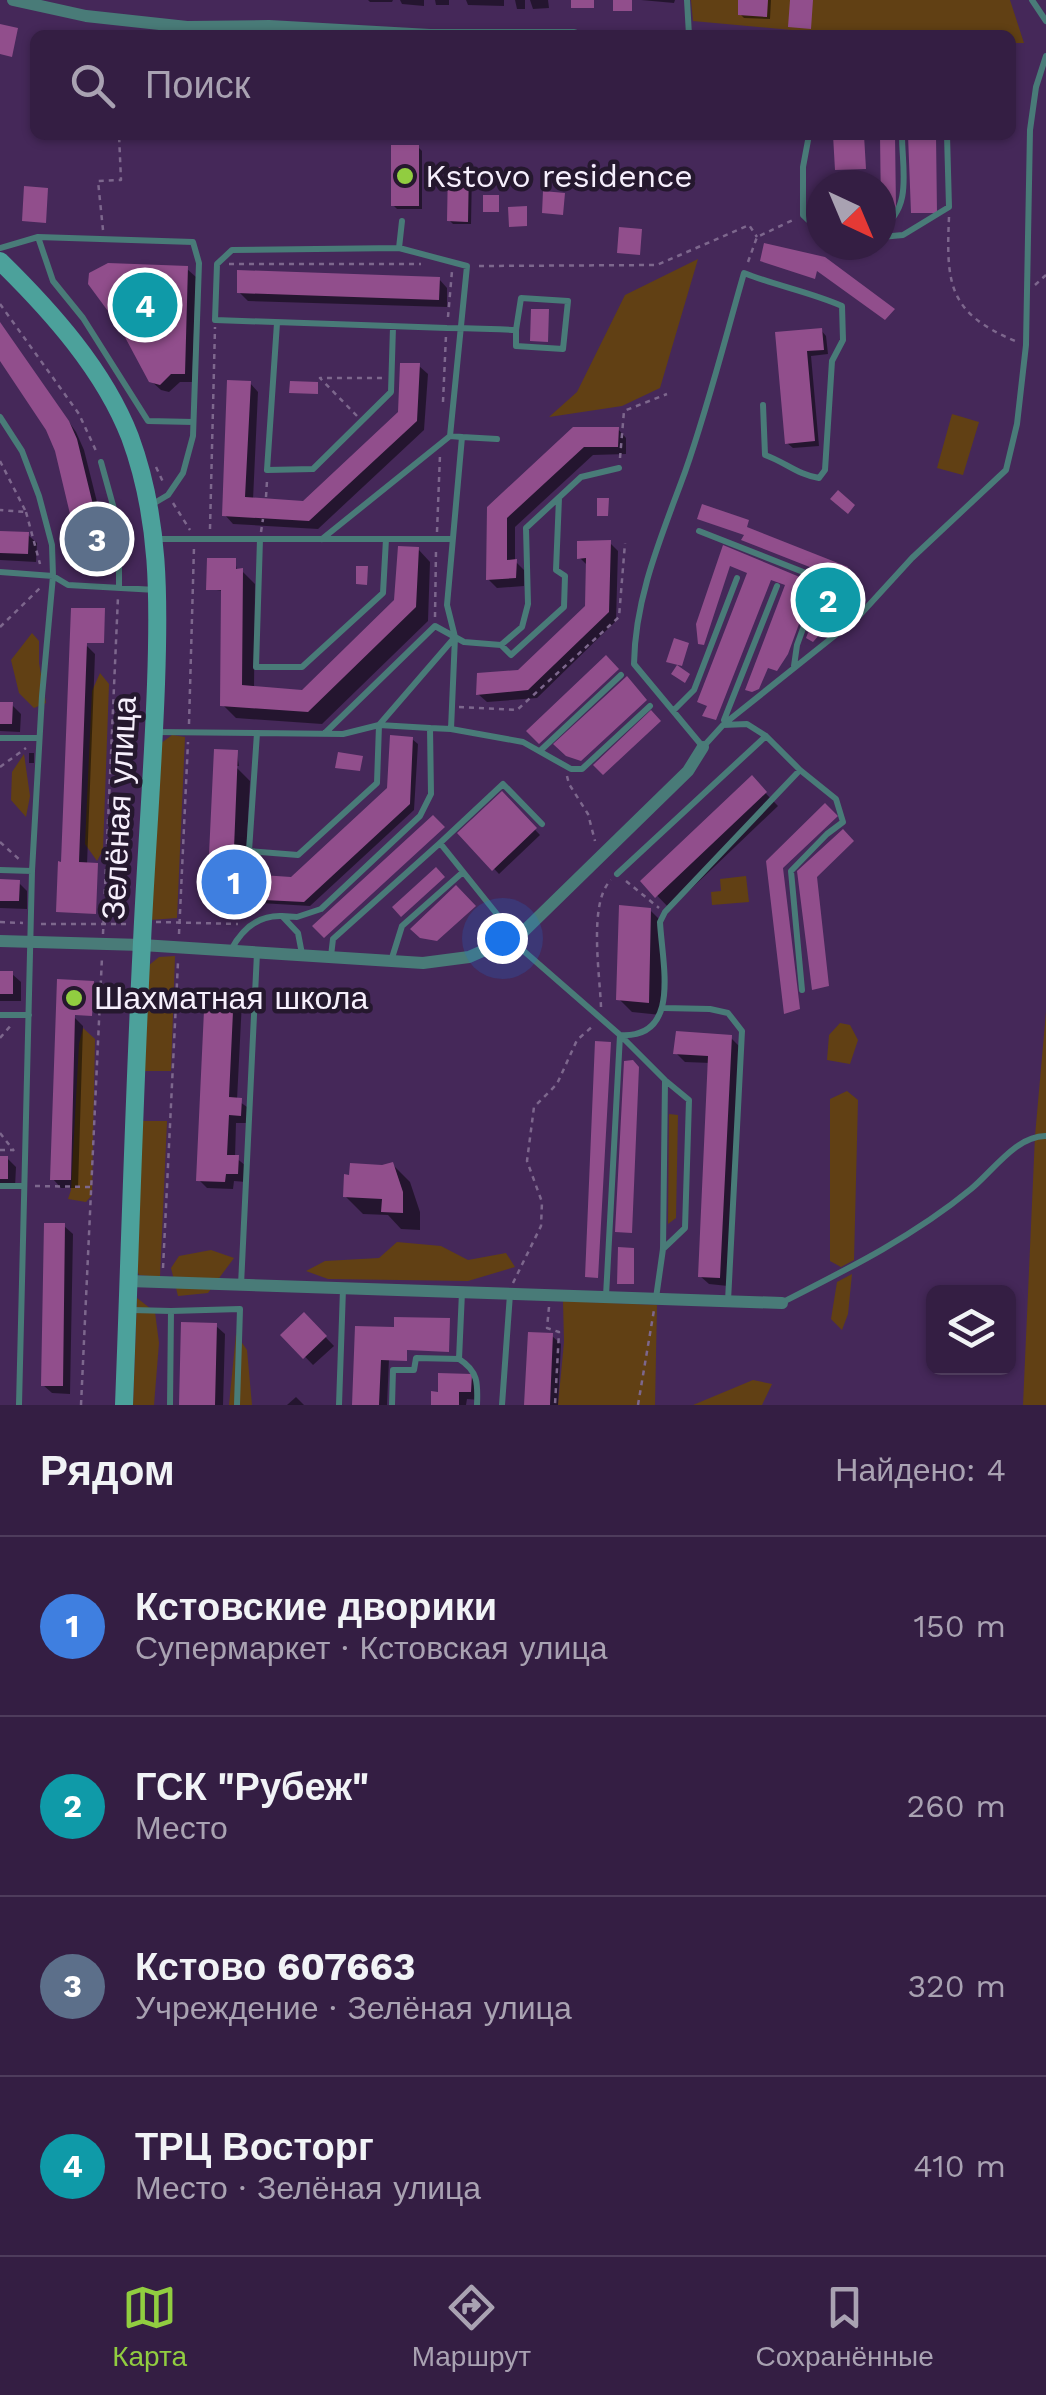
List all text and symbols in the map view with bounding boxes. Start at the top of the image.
search box [30,30,1016,140]
icon: search [65,58,120,113]
text: Поиск [145,63,250,107]
place label: Kstovo residence [425,157,693,195]
marker: Kstovo residence [394,165,416,187]
north arrow [806,170,896,260]
pin: 4 [112,268,178,342]
pin: 3 [64,502,130,576]
pin: 2 [796,562,860,638]
street label: Зелёная улица [94,695,144,921]
pin: 1 [202,844,266,920]
your location [477,913,528,964]
place label: Шахматная школа [94,979,368,1017]
marker: Шахматная школа [63,987,85,1009]
map controls [926,1285,1016,1375]
button: layers [926,1285,1016,1375]
text: Рядом [40,1446,175,1495]
text: Найдено: 4 [835,1451,1006,1489]
text: Кстовские дворики [135,1585,497,1629]
text: 1 [66,1607,79,1645]
text: 150 m [914,1607,1006,1645]
text: Супермаркет · Кстовская улица [135,1629,608,1667]
text: ГСК "Рубеж" [135,1765,369,1809]
text: 2 [63,1787,82,1825]
text: 260 m [907,1787,1006,1825]
text: Место [135,1809,228,1847]
text: Кстово 607663 [135,1945,415,1989]
text: 3 [63,1967,82,2005]
text: 320 m [907,1967,1006,2005]
text: Учреждение · Зелёная улица [135,1989,572,2027]
text: ТРЦ Восторг [135,2125,374,2169]
text: 4 [62,2147,83,2185]
text: 410 m [913,2147,1006,2185]
text: Место · Зелёная улица [135,2169,481,2207]
tab: Карта [112,2280,187,2373]
tab: Маршрут [412,2280,531,2373]
tab: Сохранённые [755,2280,934,2373]

